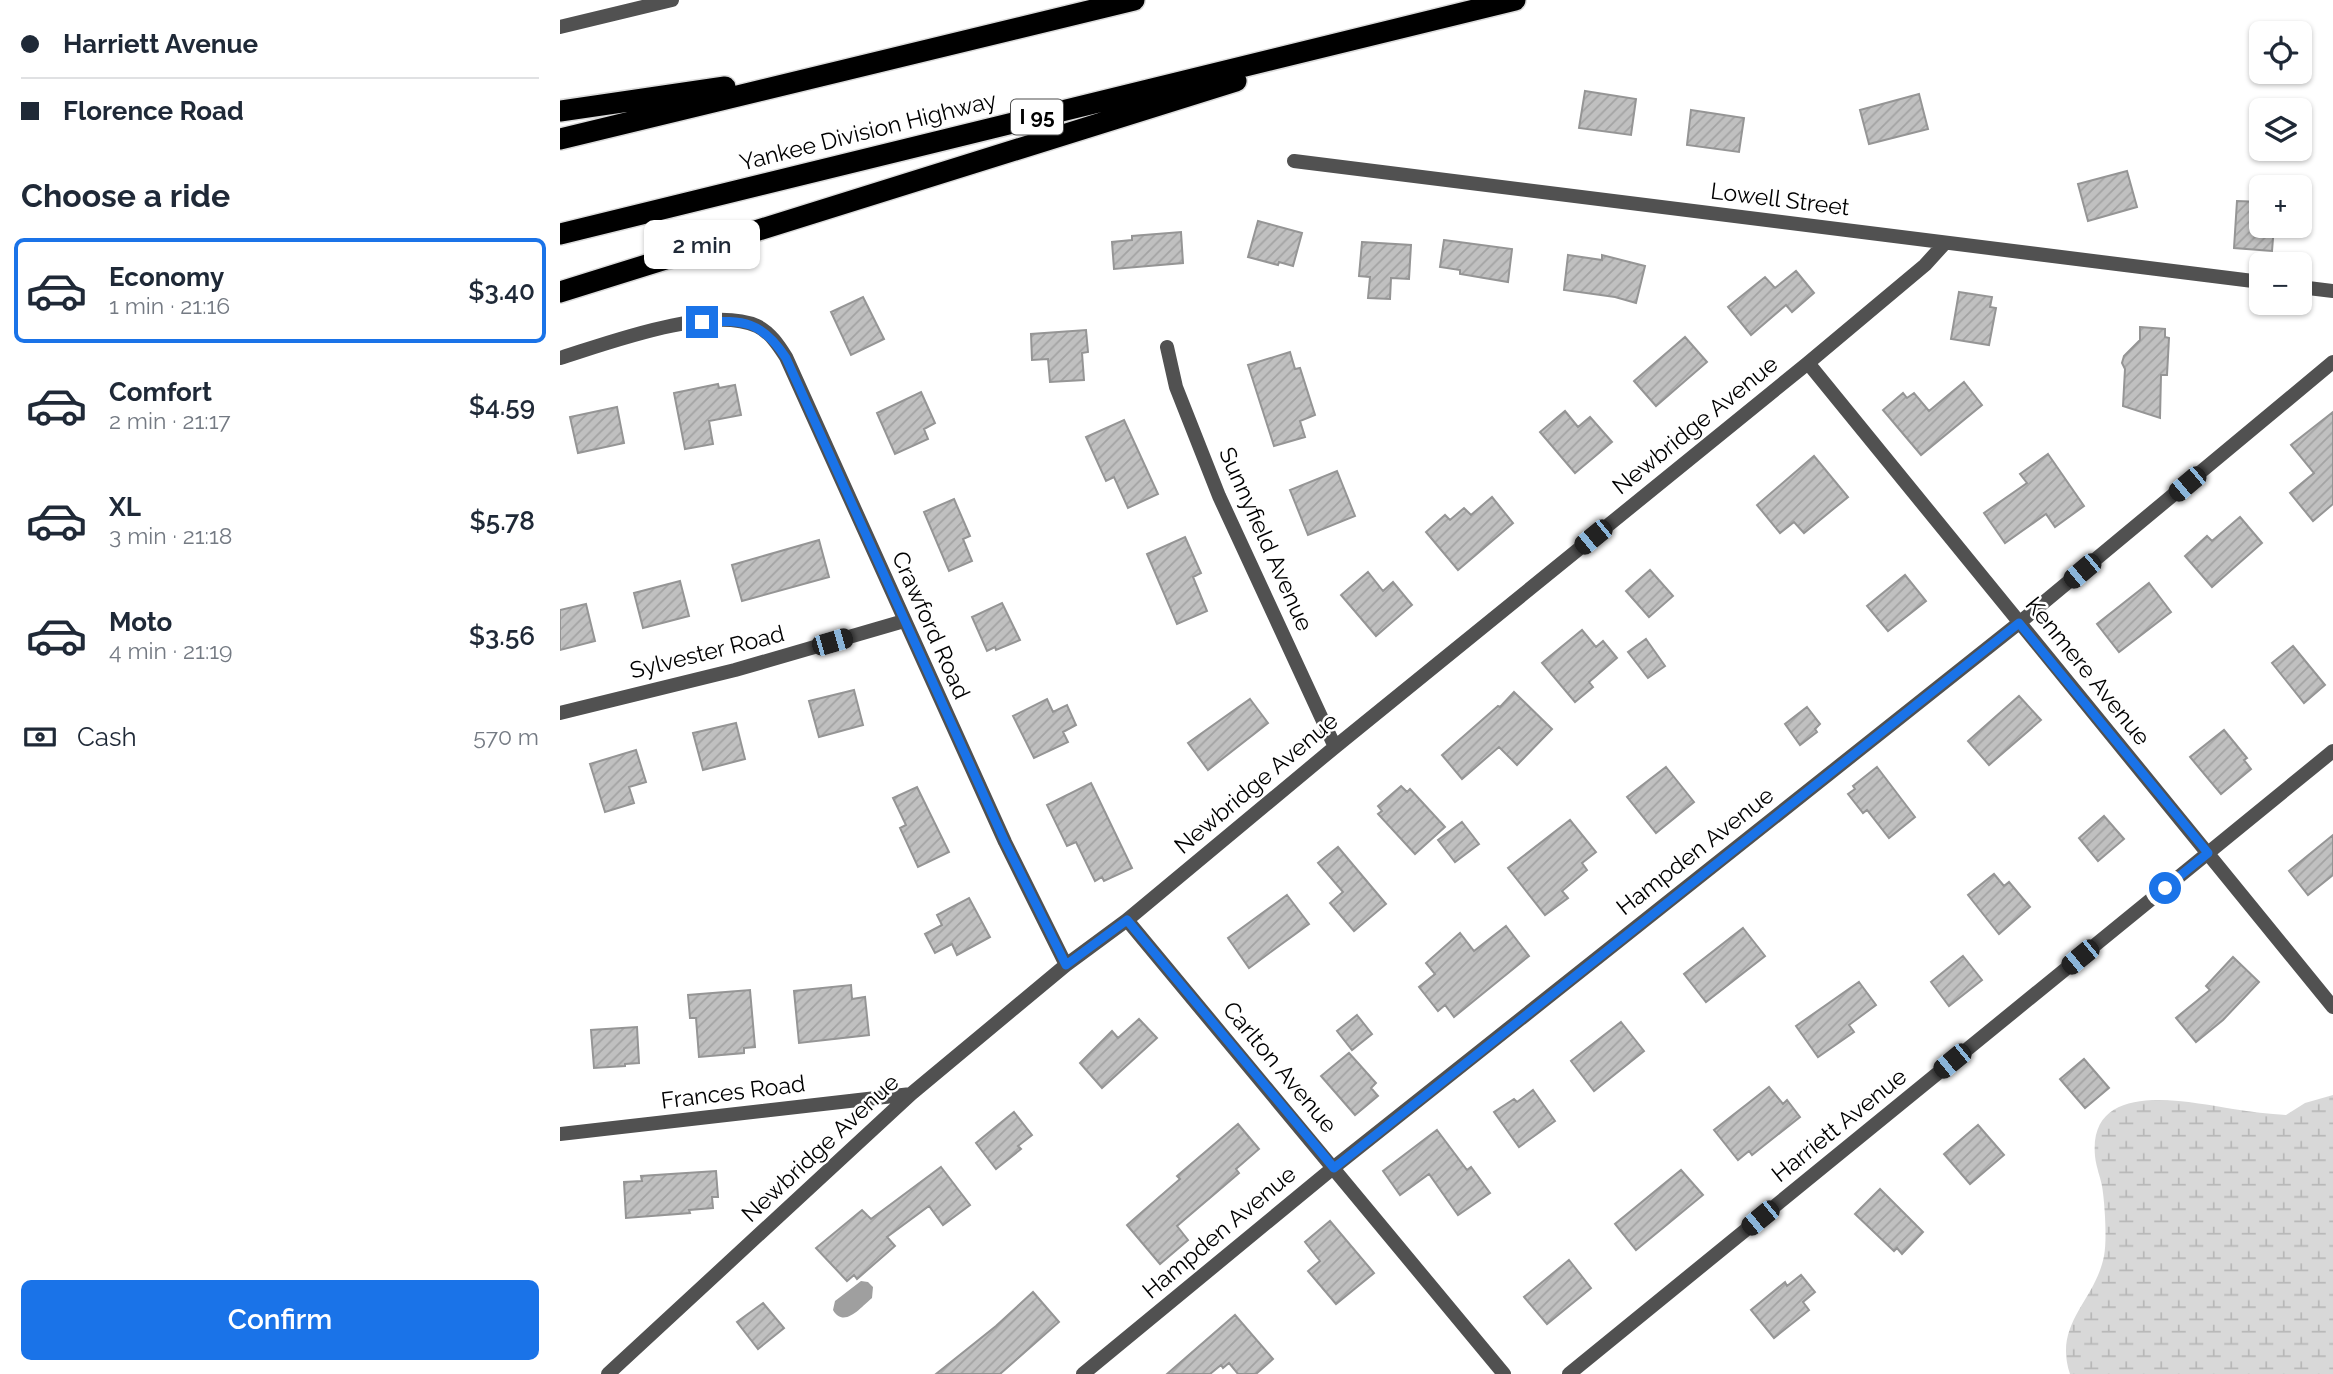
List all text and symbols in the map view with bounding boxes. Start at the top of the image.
map controls [2249,21,2312,315]
button: locate [2249,21,2312,84]
text: Harriett Avenue [63,29,258,59]
street label: Yankee Division Highway [737,86,999,175]
text: Florence Road [63,96,244,126]
button: layers [2249,98,2312,161]
road number: I 95 [1011,100,1063,134]
button: + [2249,175,2312,238]
text: Choose a ride [21,177,230,214]
street label: Lowell Street [1709,177,1851,220]
callout: 2 min [644,220,760,270]
text: 2 min [673,231,731,258]
button: − [2249,252,2312,315]
icon: car [25,259,88,322]
text: Economy [109,262,224,292]
text: $3.40 [468,276,535,306]
text: 1 min · 21:16 [109,292,230,319]
route end [686,306,718,338]
street label: Newbridge Avenue [1607,350,1783,499]
icon: car [25,374,88,437]
text: Comfort [109,377,212,407]
text: $4.59 [469,391,535,421]
text: 2 min · 21:17 [109,407,231,434]
street label: Sunnyfield Avenue [1214,443,1319,635]
car [2165,462,2210,506]
icon: car [25,489,88,552]
text: XL [109,492,141,522]
text: $5.78 [469,506,535,536]
car [1571,516,1616,558]
text: 3 min · 21:18 [109,522,232,549]
street label: Crawford Road [887,547,976,703]
car [2060,549,2105,593]
street label: Kenmere Avenue [2020,591,2156,750]
icon: car [25,604,88,667]
text: Moto [109,607,172,637]
street label: Sylvester Road [627,619,787,684]
text: $3.56 [469,621,535,651]
car [809,626,856,658]
text: 4 min · 21:19 [109,637,233,664]
street label: Newbridge Avenue [1169,707,1343,859]
icon: cash [21,718,59,756]
text: Cash [77,722,137,752]
text: 570 m [473,723,539,750]
street label: Hampden Avenue [1611,781,1779,920]
route start [2149,872,2181,904]
car [2058,936,2103,978]
street label: Carlton Avenue [1218,996,1343,1138]
car [1930,1040,1975,1082]
street label: Harriett Avenue [1766,1062,1911,1187]
street label: Newbridge Avenue [736,1068,904,1227]
street label: Frances Road [659,1069,806,1114]
street label: Hampden Avenue [1137,1160,1301,1304]
car [1738,1197,1783,1239]
button: Confirm [21,1280,539,1360]

